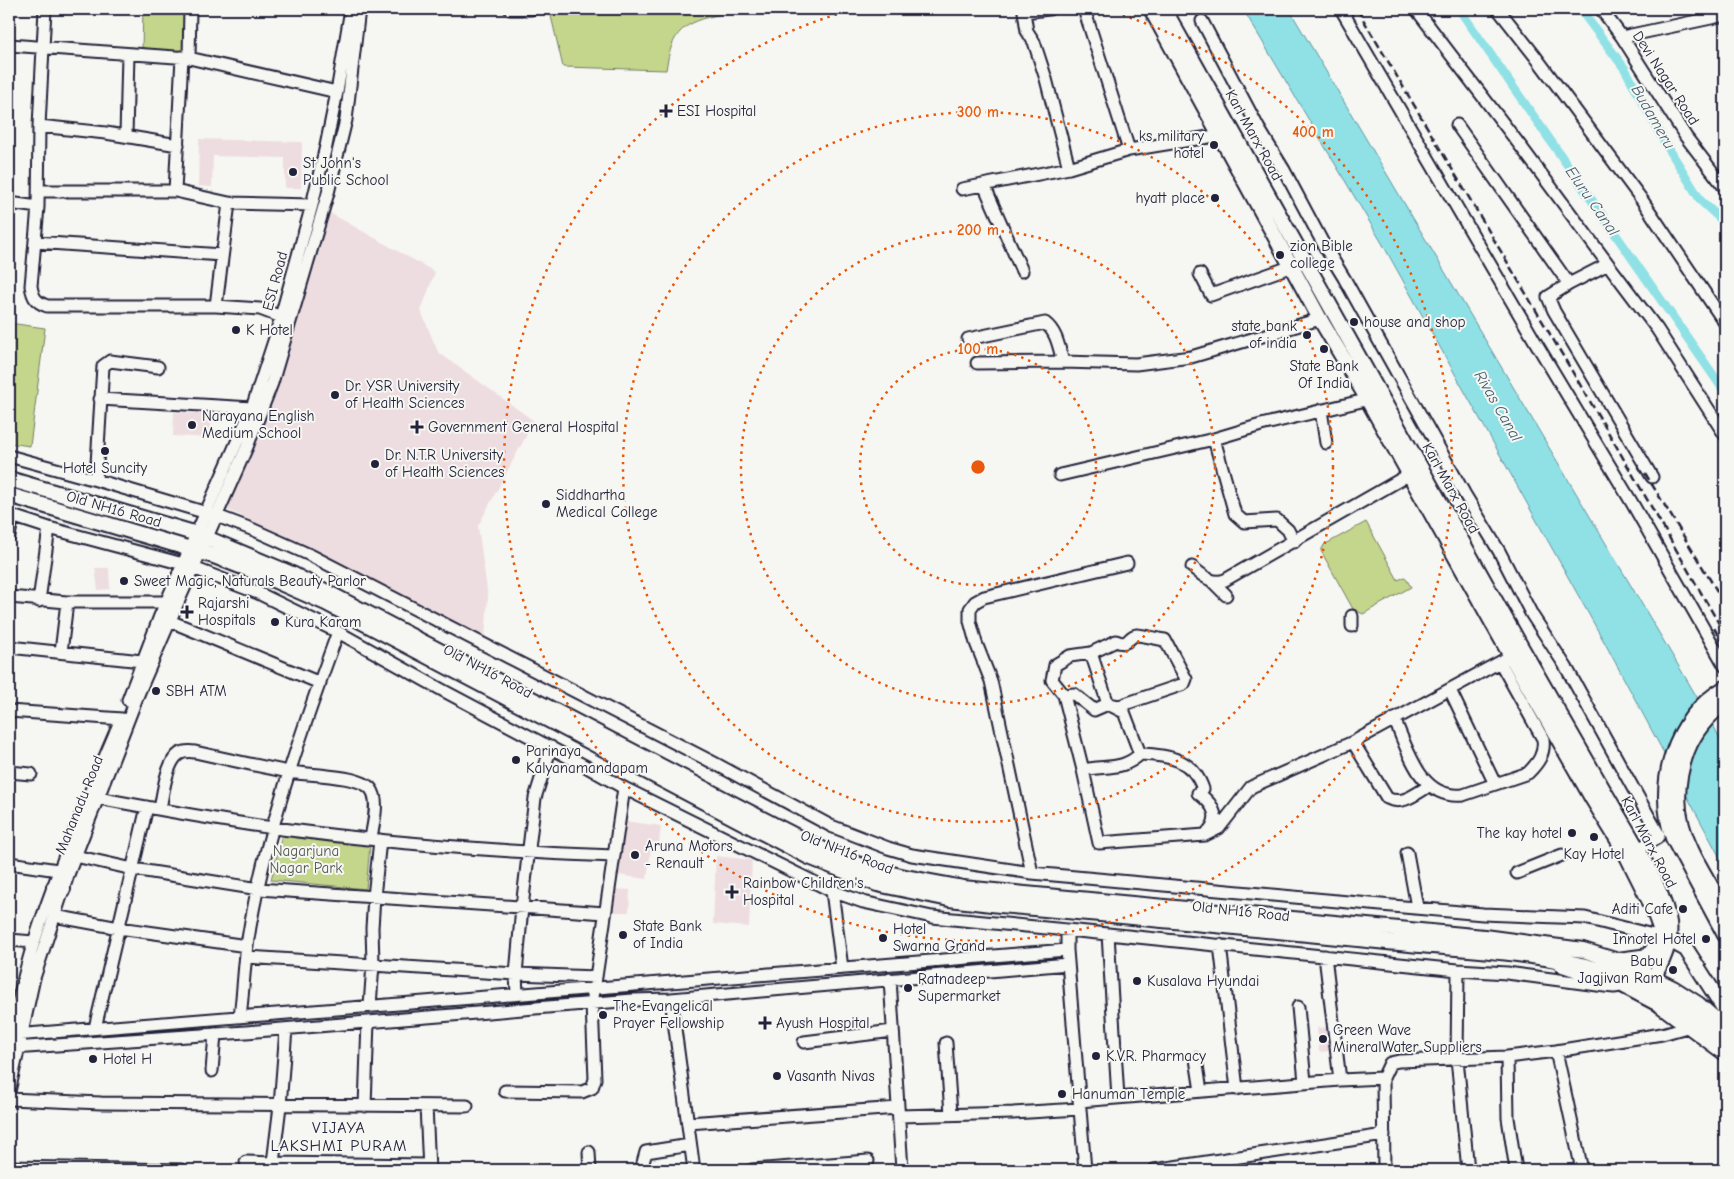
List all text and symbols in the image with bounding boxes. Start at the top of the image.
street label: Devi Nagar Road [1629,28,1703,128]
water label: Budameru [1627,82,1679,152]
street label: Karl Marx Road [1222,86,1286,184]
place label: ESI Hospital [677,102,756,120]
text: 300 m [957,103,999,121]
marker: ESI Hospital [659,104,673,118]
text: 400 m [1292,123,1334,141]
place label: ks military hotel [1139,127,1204,162]
marker: ks military hotel [1208,139,1220,151]
place label: St John's Public School [303,154,389,189]
water label: Eluru Canal [1562,163,1623,239]
marker: St John's Public School [287,166,299,178]
place label: hyatt place [1135,189,1205,207]
marker: hyatt place [1209,192,1221,204]
text: 200 m [957,221,999,239]
place label: zion Bible college [1290,237,1353,272]
street label: ESI Road [258,249,292,313]
marker: zion Bible college [1274,249,1286,261]
place label: house and shop [1364,313,1466,331]
marker: house and shop [1348,316,1360,328]
place label: state bank of india [1231,317,1298,352]
place label: K Hotel [246,321,293,339]
marker: K Hotel [230,324,242,336]
marker: state bank of india [1301,329,1313,341]
text: 100 m [958,340,998,358]
marker: State Bank Of India [1318,343,1330,355]
place label: State Bank Of India [1290,357,1359,392]
water label: Rivas Canal [1471,367,1526,445]
place label: Dr. YSR University of Health Sciences [345,377,465,412]
marker: Dr. YSR University of Health Sciences [329,389,341,401]
place label: Narayana English Medium School [202,407,315,442]
place label: Government General Hospital [428,418,619,436]
marker: Narayana English Medium School [186,419,198,431]
marker: Government General Hospital [410,420,424,434]
street label: Karl Marx Road [1419,439,1483,537]
marker: Hotel Suncity [99,445,111,457]
place label: Dr. N.T.R University of Health Sciences [385,446,505,481]
marker: Dr. N.T.R University of Health Sciences [369,458,381,470]
centre of rings [969,458,987,476]
place label: Hotel Suncity [63,459,147,477]
place label: Siddhartha Medical College [556,486,658,521]
street label: Old NH16 Road [64,487,164,531]
marker: Siddhartha Medical College [540,498,552,510]
place label: Sweet Magic, Naturals Beauty Parlor [134,572,366,590]
marker: Sweet Magic, Naturals Beauty Parlor [118,575,130,587]
place label: Rajarshi Hospitals [198,594,255,629]
marker: Rajarshi Hospitals [180,605,194,619]
place label: Kura Karam [285,613,361,631]
marker: Kura Karam [269,616,281,628]
street label: Old NH16 Road [440,640,536,702]
place label: SBH ATM [166,682,227,700]
marker: SBH ATM [150,685,162,697]
place label: Parinaya Kalyanamandapam [526,742,648,777]
street label: Mahanadu Road [51,753,107,857]
marker: Parinaya Kalyanamandapam [510,754,522,766]
street label: Karl Marx Road [1617,793,1681,891]
place label: The kay hotel [1477,824,1562,842]
street label: Old NH16 Road [798,826,896,878]
marker: The kay hotel [1566,827,1578,839]
marker: Kay Hotel [1588,831,1600,843]
place label: Aruna Motors - Renault [645,837,733,872]
park label: Nagarjuna Nagar Park [270,842,343,877]
place label: Kay Hotel [1563,845,1625,863]
marker: Aruna Motors - Renault [629,849,641,861]
place label: Rainbow Children's Hospital [743,874,864,909]
marker: Rainbow Children's Hospital [725,885,739,899]
street label: Old NH16 Road [1191,897,1291,925]
place label: Aditi Cafe [1612,900,1673,918]
marker: Aditi Cafe [1677,903,1689,915]
place label: State Bank of India [633,917,703,952]
place label: Hotel Swarna Grand [893,920,985,955]
marker: State Bank of India [617,929,629,941]
place label: Innotel Hotel [1613,930,1696,948]
marker: Hotel Swarna Grand [877,932,889,944]
marker: Innotel Hotel [1700,933,1712,945]
place label: Babu Jagjivan Ram [1578,952,1663,987]
marker: Babu Jagjivan Ram [1667,964,1679,976]
place label: Ratnadeep Supermarket [918,970,1001,1005]
place label: Kusalava Hyundai [1147,972,1259,990]
marker: Kusalava Hyundai [1131,975,1143,987]
marker: Ratnadeep Supermarket [902,982,914,994]
place label: The Evangelical Prayer Fellowship [613,997,724,1032]
marker: The Evangelical Prayer Fellowship [597,1009,609,1021]
place label: Ayush Hospital [776,1014,870,1032]
marker: Ayush Hospital [758,1016,772,1030]
place label: Green Wave MineralWater Suppliers [1333,1021,1482,1056]
marker: Green Wave MineralWater Suppliers [1317,1033,1329,1045]
place label: K.V.R. Pharmacy [1106,1047,1206,1065]
place label: Hotel H [103,1050,152,1068]
marker: K.V.R. Pharmacy [1090,1050,1102,1062]
marker: Hotel H [87,1053,99,1065]
place label: Vasanth Nivas [787,1067,875,1085]
marker: Vasanth Nivas [771,1070,783,1082]
place label: Hanuman Temple [1072,1085,1186,1103]
marker: Hanuman Temple [1056,1088,1068,1100]
district label: VIJAYA LAKSHMI PURAM [271,1119,407,1155]

